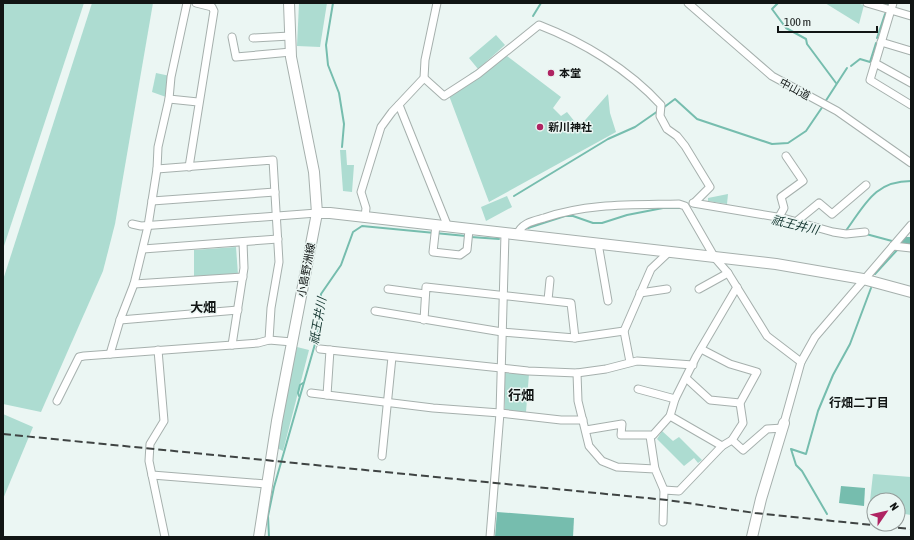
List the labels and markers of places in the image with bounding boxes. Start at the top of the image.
place label: 本堂 [559,67,581,79]
marker: 本堂 [546,68,556,78]
place label: 新川神社 [548,121,592,133]
marker: 新川神社 [535,122,545,132]

